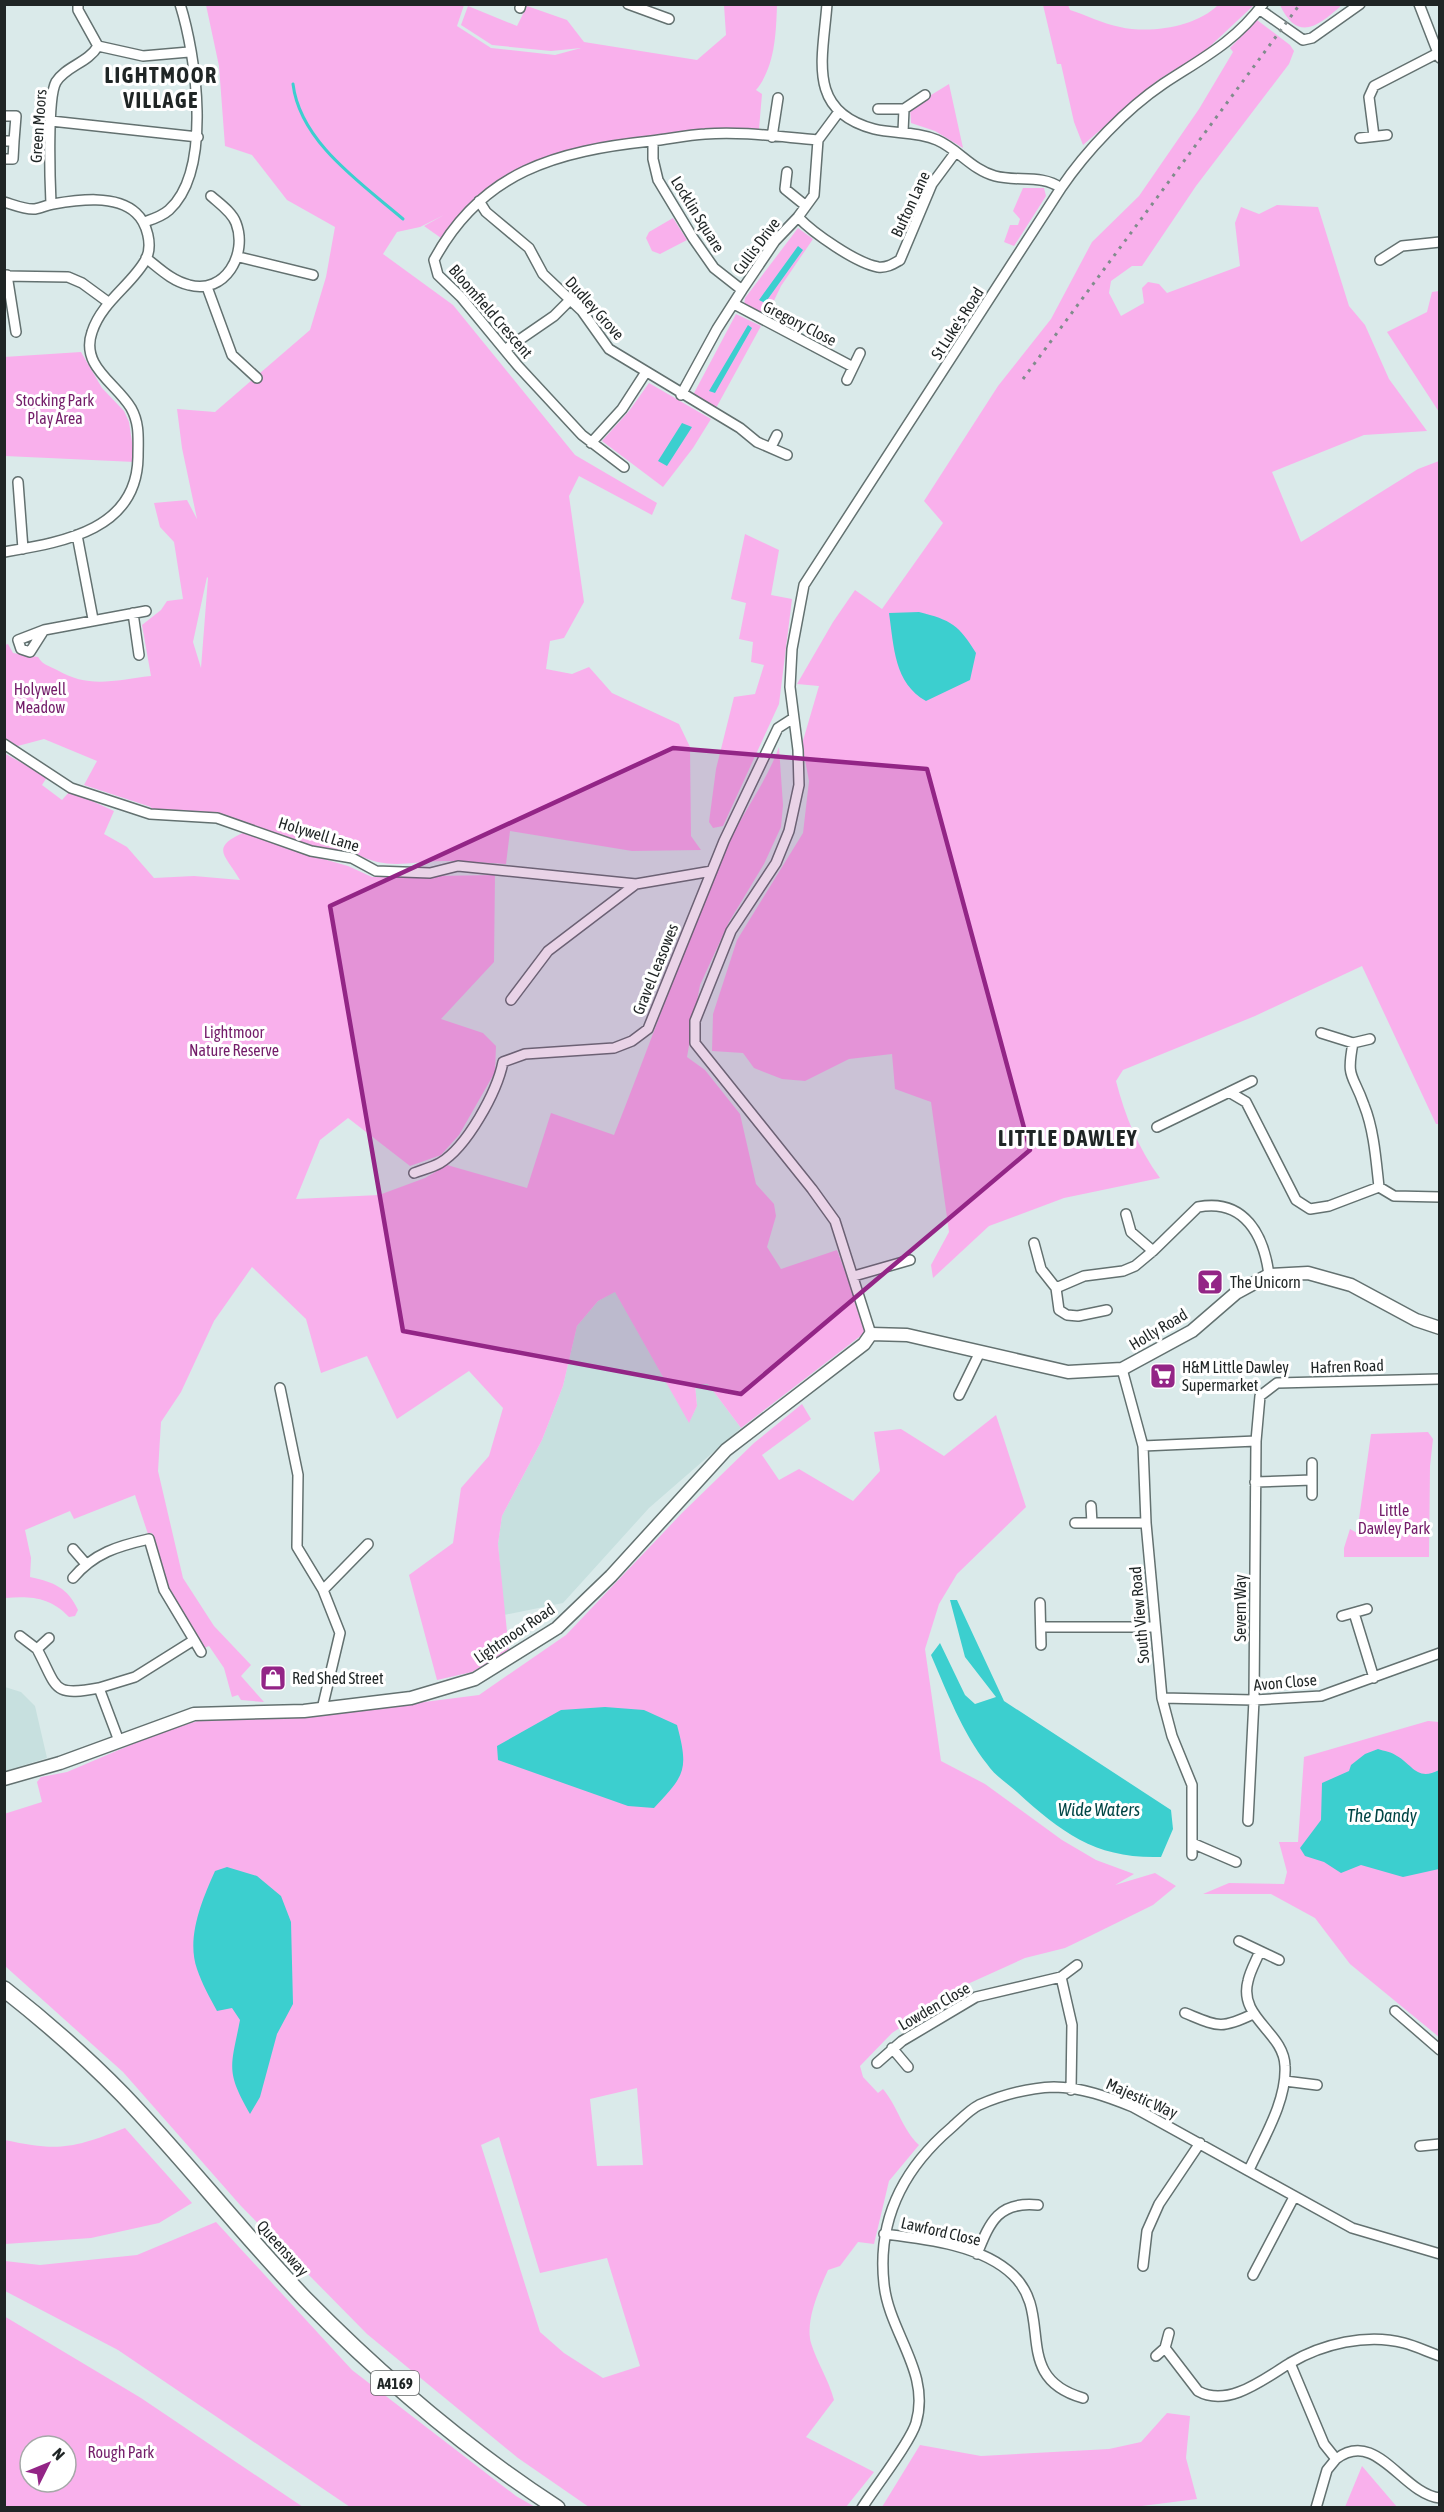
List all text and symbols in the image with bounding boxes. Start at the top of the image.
district label: LIGHTMOOR VILLAGE [104,62,218,113]
street label: Green Moors [26,88,50,163]
street label: Bufton Lane [887,168,933,240]
street label: Locklin Square [667,173,728,256]
street label: Cullis Drive [729,214,783,278]
street label: Bloomfield Crescent [446,261,537,362]
street label: Dudley Grove [561,273,628,344]
street label: St Luke's Road [927,284,987,362]
street label: Gregory Close [760,297,840,350]
park label: Stocking Park Play Area [16,391,94,428]
park label: Holywell Meadow [14,680,67,716]
street label: Holywell Lane [276,813,362,856]
street label: Gravel Leasowes [629,920,682,1017]
park label: Lightmoor Nature Reserve [189,1023,279,1059]
district label: LITTLE DAWLEY [998,1125,1138,1151]
bar icon: The Unicorn [1195,1267,1225,1297]
place label: The Unicorn [1230,1273,1301,1291]
street label: Holly Road [1126,1305,1191,1354]
street label: Hafren Road [1310,1356,1384,1376]
place label: H&M Little Dawley Supermarket [1182,1358,1289,1395]
supermarket icon: H&M Little Dawley Supermarket [1148,1361,1178,1391]
park label: Little Dawley Park [1358,1501,1430,1538]
street label: South View Road [1126,1566,1152,1664]
street label: Severn Way [1231,1574,1250,1642]
street label: Lightmoor Road [470,1599,558,1667]
shop icon: Red Shed Street [258,1663,288,1693]
place label: Red Shed Street [292,1669,384,1687]
street label: Avon Close [1253,1670,1317,1694]
water label: Wide Waters [1058,1799,1140,1820]
water label: The Dandy [1347,1805,1418,1826]
street label: Lowden Close [895,1978,973,2034]
street label: Majestic Way [1103,2074,1181,2123]
street label: Lawford Close [899,2213,983,2249]
street label: Queensway [253,2217,313,2280]
road number: A4169 [371,2371,419,2395]
north arrow [18,2434,78,2494]
park label: Rough Park [88,2443,154,2462]
text: N [49,2444,69,2463]

